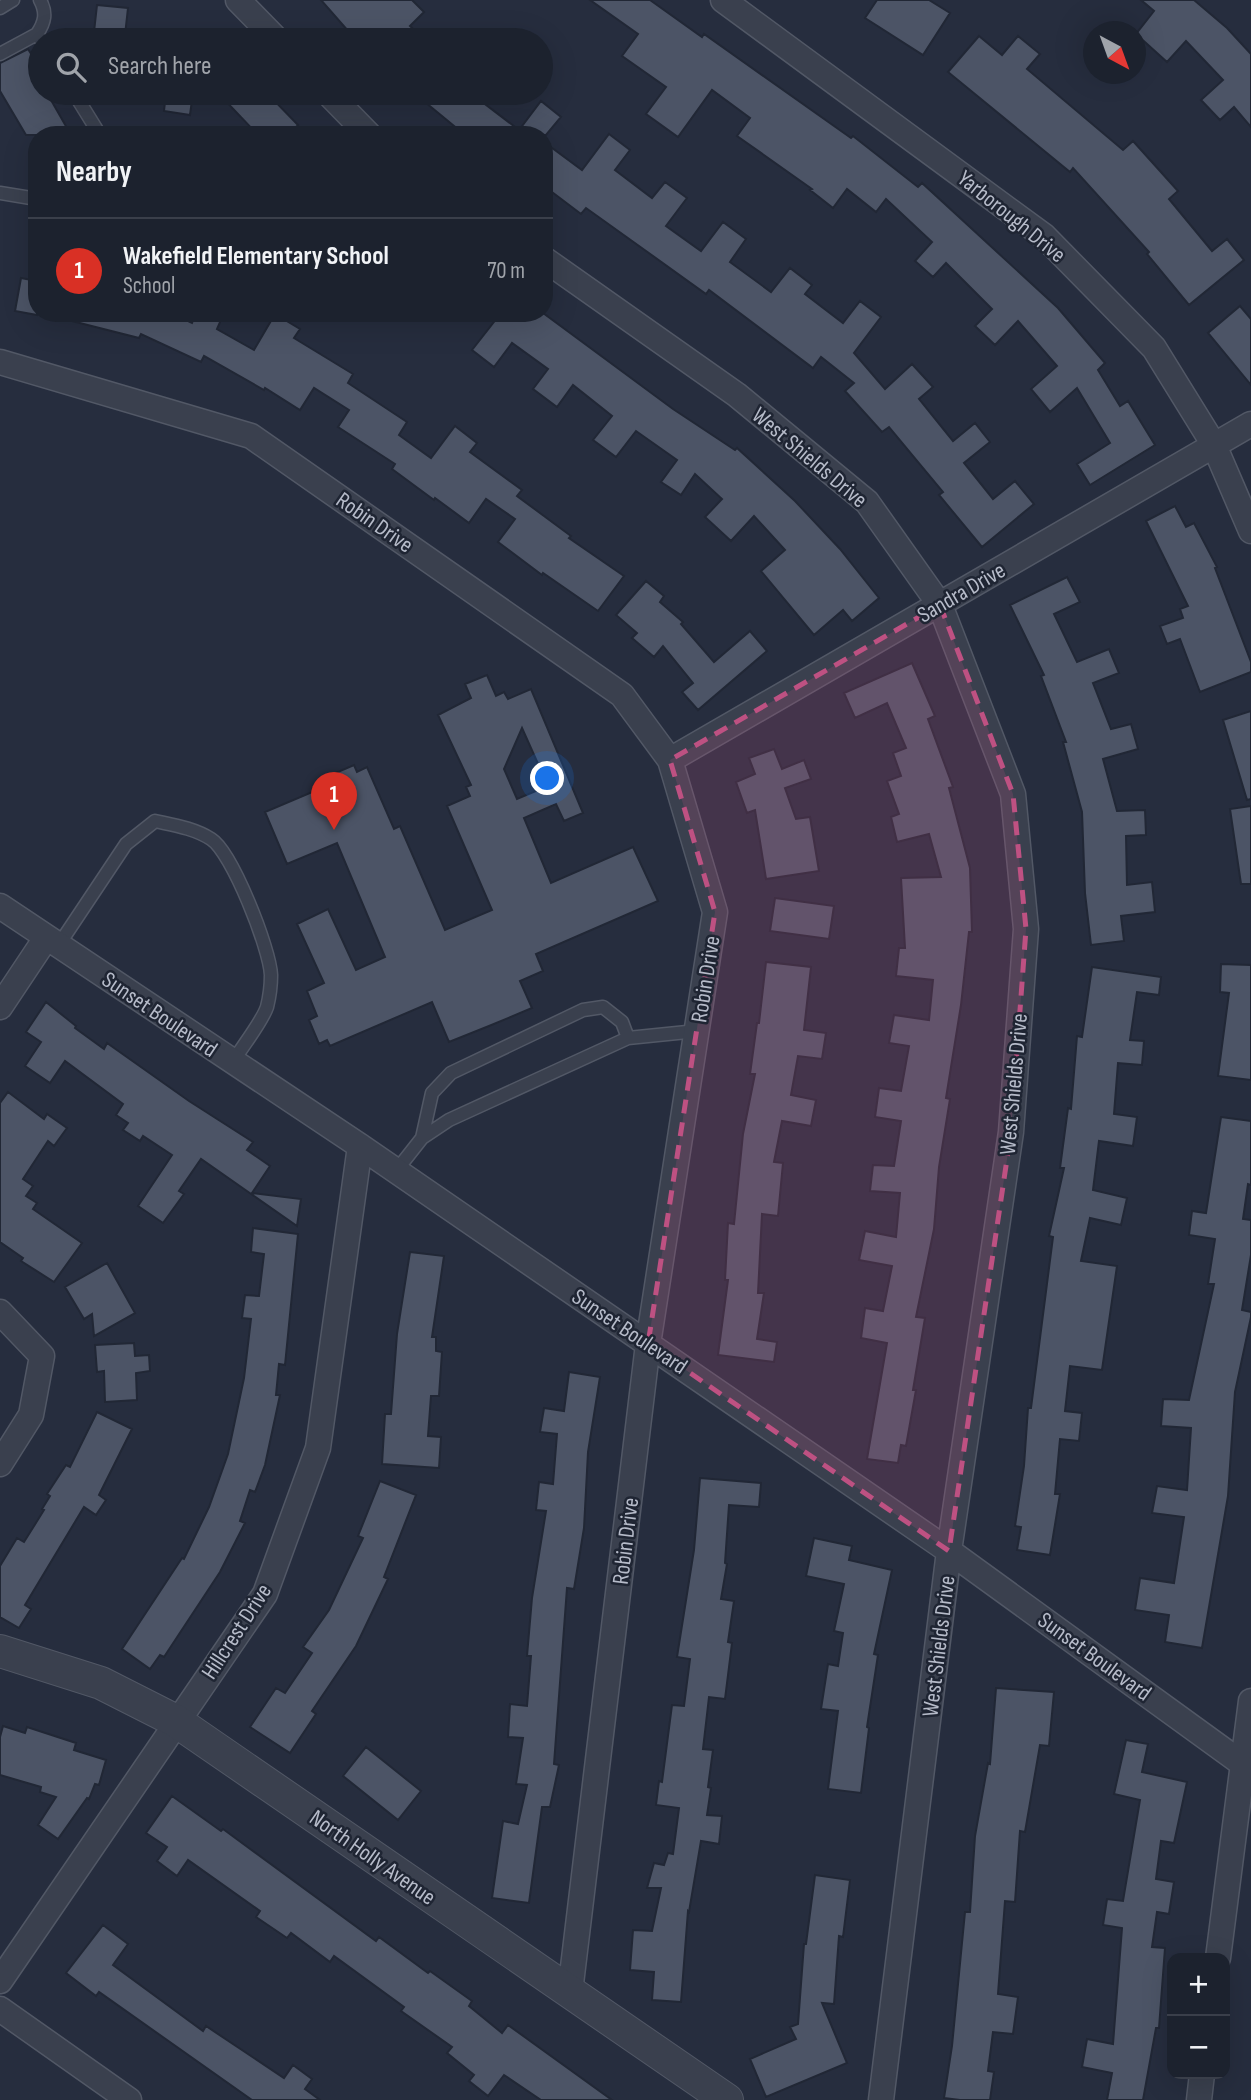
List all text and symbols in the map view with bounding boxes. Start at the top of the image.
north arrow [1083,21,1146,84]
search box [28,28,553,105]
icon: search [52,48,90,86]
text: Search here [108,51,211,82]
text: Nearby [56,154,132,190]
street label: Yarborough Drive [952,165,1071,269]
text: Wakefield Elementary School [123,241,389,272]
text: 1 [74,257,84,285]
text: 70 m [487,257,525,285]
text: School [123,272,175,300]
street label: West Shields Drive [746,401,873,514]
street label: Robin Drive [331,486,418,559]
street label: Sandra Drive [912,556,1011,629]
your location [530,761,564,795]
pin: 1 [311,772,357,830]
street label: Robin Drive [685,934,727,1025]
street label: Sunset Boulevard [96,966,223,1064]
street label: West Shields Drive [994,1012,1034,1156]
street label: Sunset Boulevard [566,1283,693,1381]
street label: Robin Drive [607,1496,645,1586]
street label: West Shields Drive [916,1574,962,1718]
street label: Hillcrest Drive [196,1579,278,1685]
street label: Sunset Boulevard [1032,1606,1157,1707]
street label: North Holly Avenue [304,1804,441,1912]
map controls [1167,1953,1230,2079]
button: + [1167,1953,1230,2016]
button: − [1167,2016,1230,2079]

